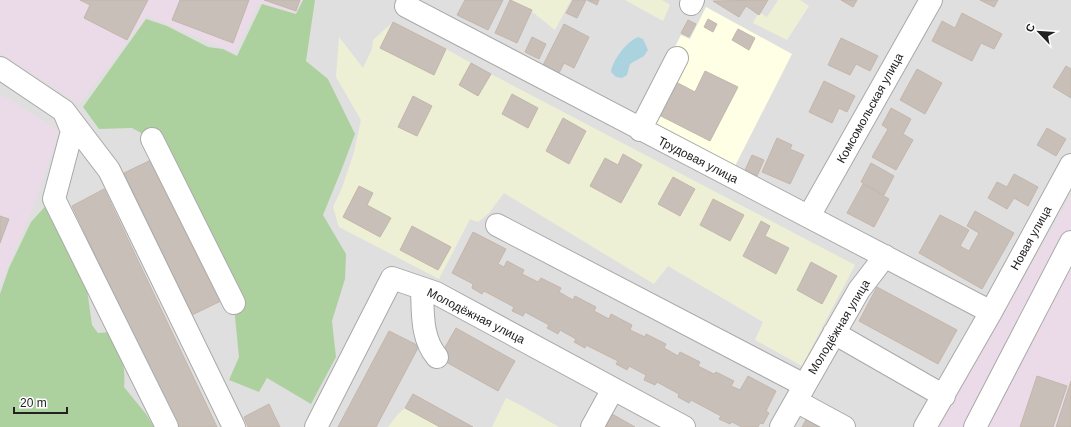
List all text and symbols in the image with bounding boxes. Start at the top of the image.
north arrow [1019,12,1059,52]
text: С [1023,22,1037,34]
street label: Комсомольская улица [834,50,906,165]
street label: Трудовая улица [656,134,741,186]
street label: Новая улица [1008,203,1055,272]
street label: Молодёжная улица [805,277,873,377]
street label: Молодёжная улица [425,285,528,347]
scale bar [14,389,67,415]
text: 20 m [20,396,47,410]

